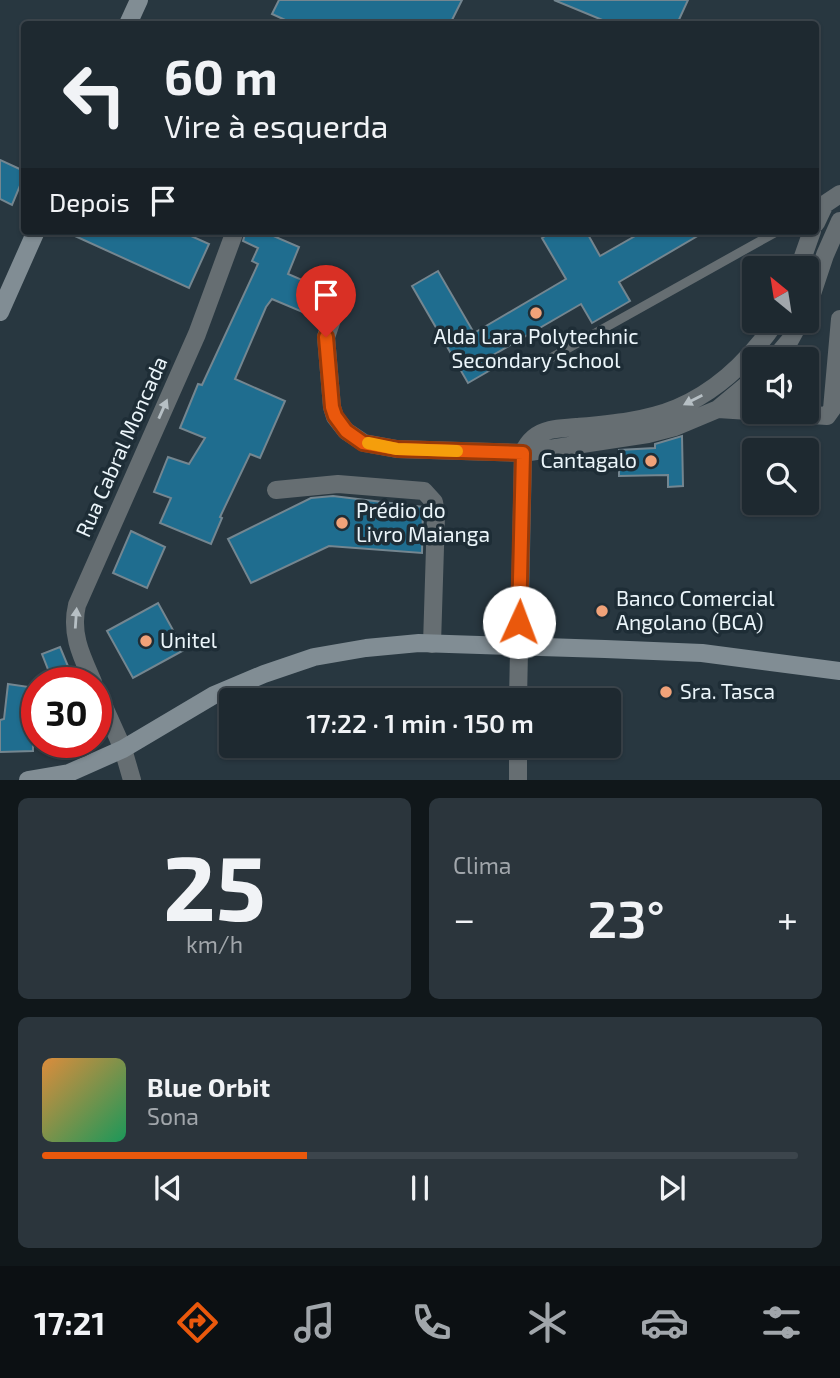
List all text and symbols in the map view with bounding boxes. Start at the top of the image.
text: 60 m [164,46,278,105]
icon: left [49,49,140,140]
text: Vire à esquerda [164,106,388,144]
icon: arrive [144,182,182,220]
text: Depois [49,186,130,217]
north arrow [742,256,819,332]
map controls [742,256,819,515]
pin [296,265,356,337]
icon: arrive [307,276,345,314]
marker: Alda Lara Polytechnic Secondary School [528,305,544,321]
place label: Alda Lara Polytechnic Secondary School [433,323,639,372]
button: sound [742,347,819,424]
street label: Rua Cabral Moncada [70,352,172,540]
one-way arrow [683,394,703,405]
one-way arrow [157,399,169,419]
button: search [742,438,819,515]
place label: Cantagalo [540,447,637,472]
marker: Cantagalo [643,453,659,469]
place label: Prédio do Livro Maianga [356,497,490,546]
marker: Prédio do Livro Maianga [334,515,350,531]
position arrow [482,585,556,659]
place label: Banco Comercial Angolano (BCA) [616,585,775,634]
marker: Banco Comercial Angolano (BCA) [594,603,610,619]
one-way arrow [70,607,81,629]
place label: Unitel [160,627,218,652]
marker: Unitel [138,633,154,649]
speed limit sign: 30 [21,667,112,758]
place label: Sra. Tasca [680,678,775,703]
marker: Sra. Tasca [658,684,674,700]
text: 17:22 · 1 min · 150 m [306,707,534,738]
text: 25 [163,830,266,939]
text: Clima [453,851,511,879]
text: 23° [587,886,665,948]
text: − [453,895,475,941]
text: + [777,895,798,941]
text: km/h [186,930,243,958]
text: Blue Orbit [147,1071,270,1102]
text: Sona [147,1102,199,1130]
icon: previous [149,1169,187,1207]
icon: pause [401,1169,439,1207]
icon: next [653,1169,691,1207]
icon: directions [173,1298,222,1347]
icon: music [290,1298,339,1347]
icon: phone [407,1298,456,1347]
icon: climate [523,1298,572,1347]
icon: car [640,1298,689,1347]
icon: filters [757,1298,806,1347]
text: 17:21 [34,1303,105,1341]

